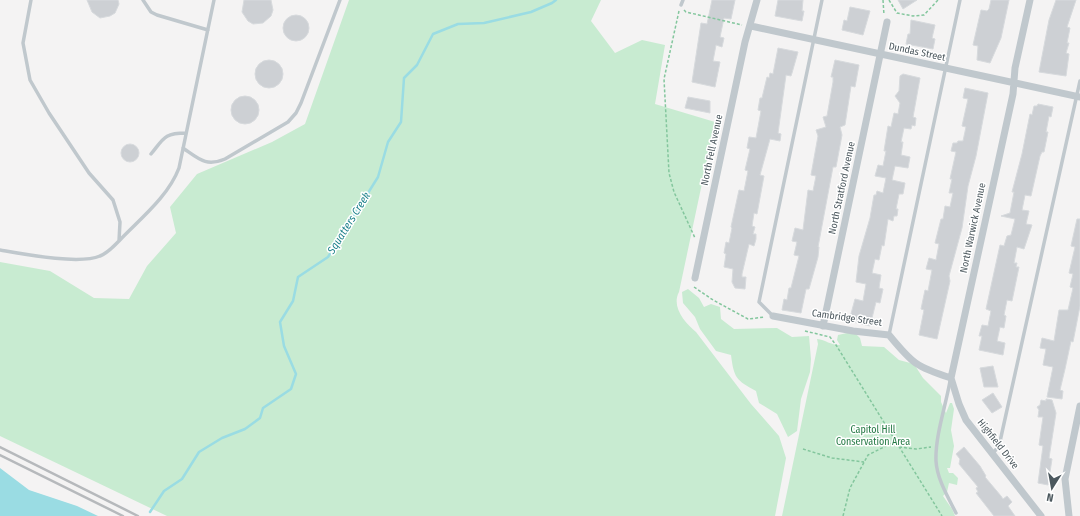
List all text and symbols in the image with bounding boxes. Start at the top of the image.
street label: Dundas Street [888,40,947,64]
street label: North Fell Avenue [699,113,725,187]
street label: North Stratford Avenue [826,140,858,235]
street label: North Warwick Avenue [958,182,988,274]
water label: Squatters Creek [324,189,373,257]
street label: Cambridge Street [811,307,884,329]
street label: Highfield Drive [975,417,1021,471]
park label: Capitol Hill Conservation Area [836,424,910,448]
north arrow [1032,468,1072,508]
text: N [1046,490,1055,504]

